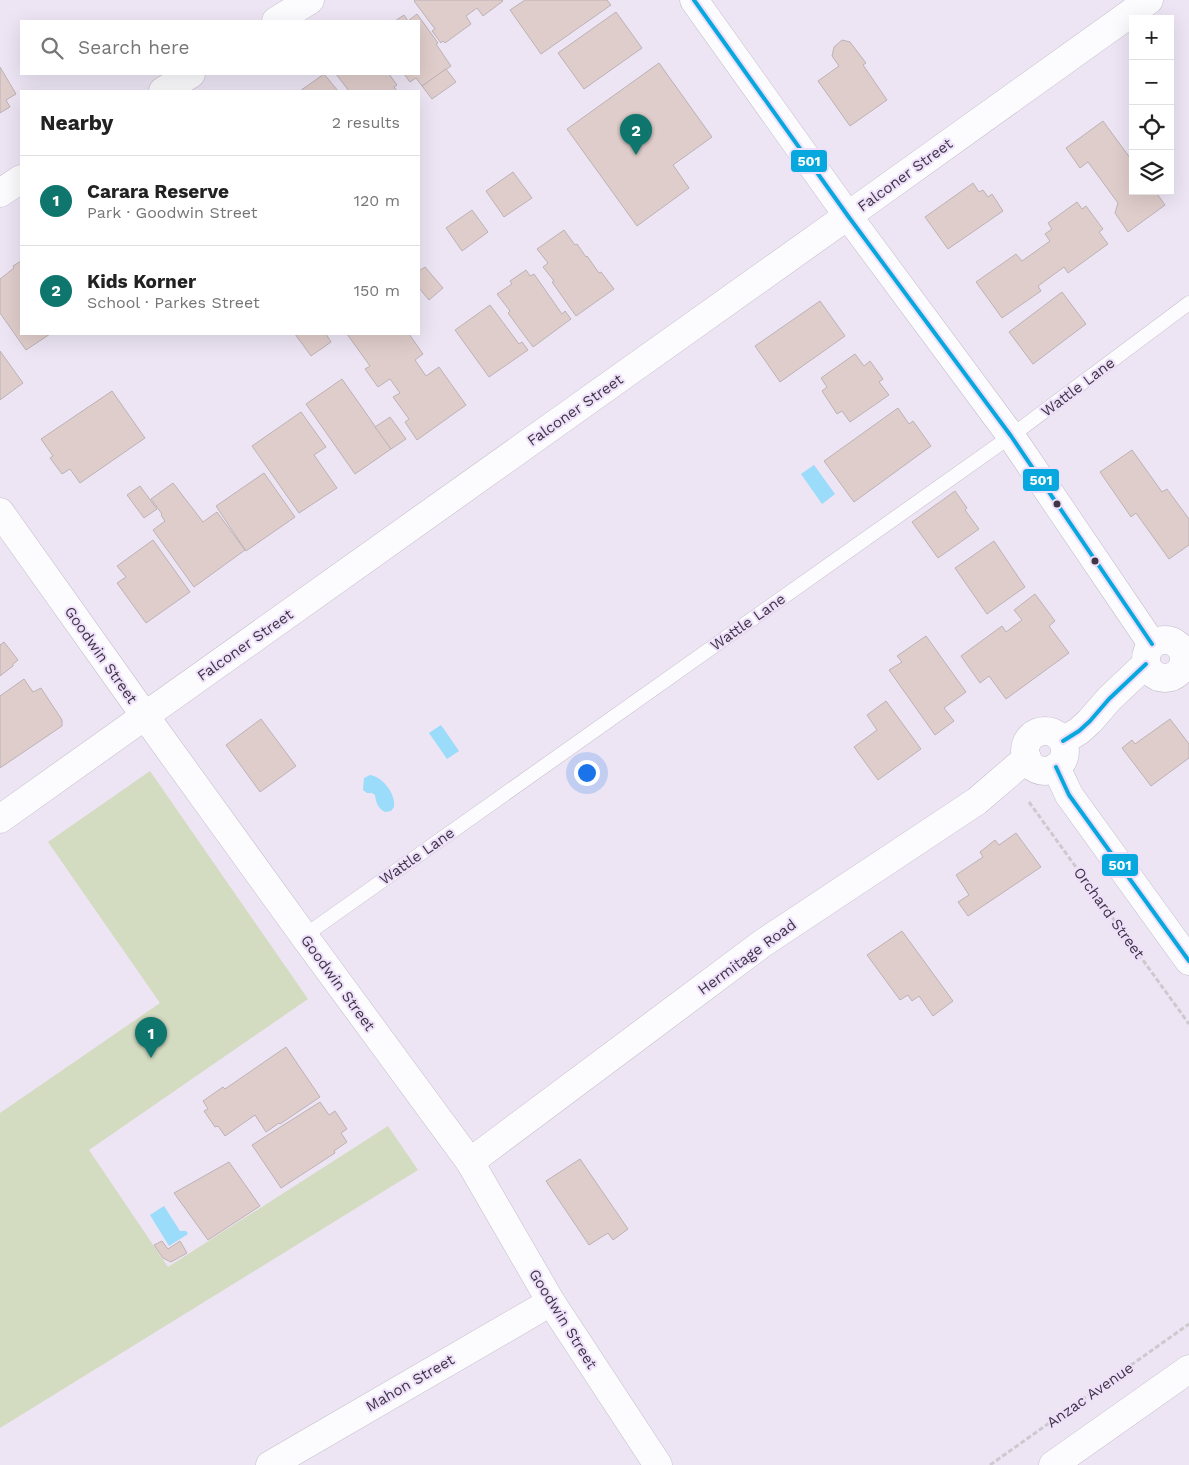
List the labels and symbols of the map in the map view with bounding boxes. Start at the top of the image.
pin: 2 [620,114,652,155]
street label: Falconer Street [854,134,957,215]
line badge: 501 [790,149,828,173]
text: 501 [797,153,821,169]
street label: Wattle Lane [1038,354,1118,420]
street label: Falconer Street [524,370,627,450]
line badge: 501 [1022,468,1060,492]
text: 501 [1029,472,1053,488]
unlabelled marker [1052,499,1062,509]
unlabelled marker [1090,556,1100,566]
street label: Wattle Lane [707,590,789,654]
street label: Goodwin Street [61,603,142,708]
street label: Falconer Street [194,605,297,685]
your location [574,760,600,786]
street label: Wattle Lane [376,824,458,888]
line badge: 501 [1101,853,1139,877]
text: 501 [1108,857,1132,873]
street label: Orchard Street [1070,864,1149,963]
street label: Hermitage Road [694,915,800,999]
street label: Goodwin Street [297,931,379,1035]
pin: 1 [135,1017,167,1058]
street label: Goodwin Street [525,1266,601,1373]
street label: Mahon Street [363,1350,458,1416]
street label: Anzac Avenue [1043,1358,1137,1432]

